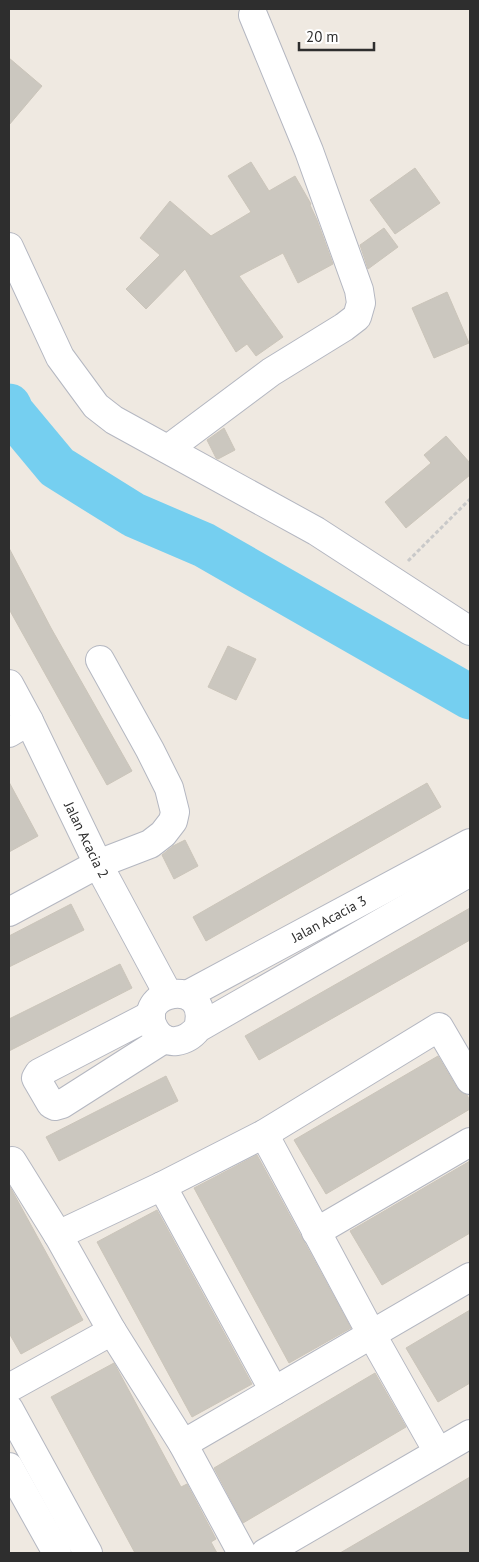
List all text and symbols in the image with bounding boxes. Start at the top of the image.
scale bar [299,20,374,52]
text: 20 m [306,27,339,46]
street label: Jalan Acacia 2 [60,798,113,881]
street label: Jalan Acacia 3 [287,891,370,947]

